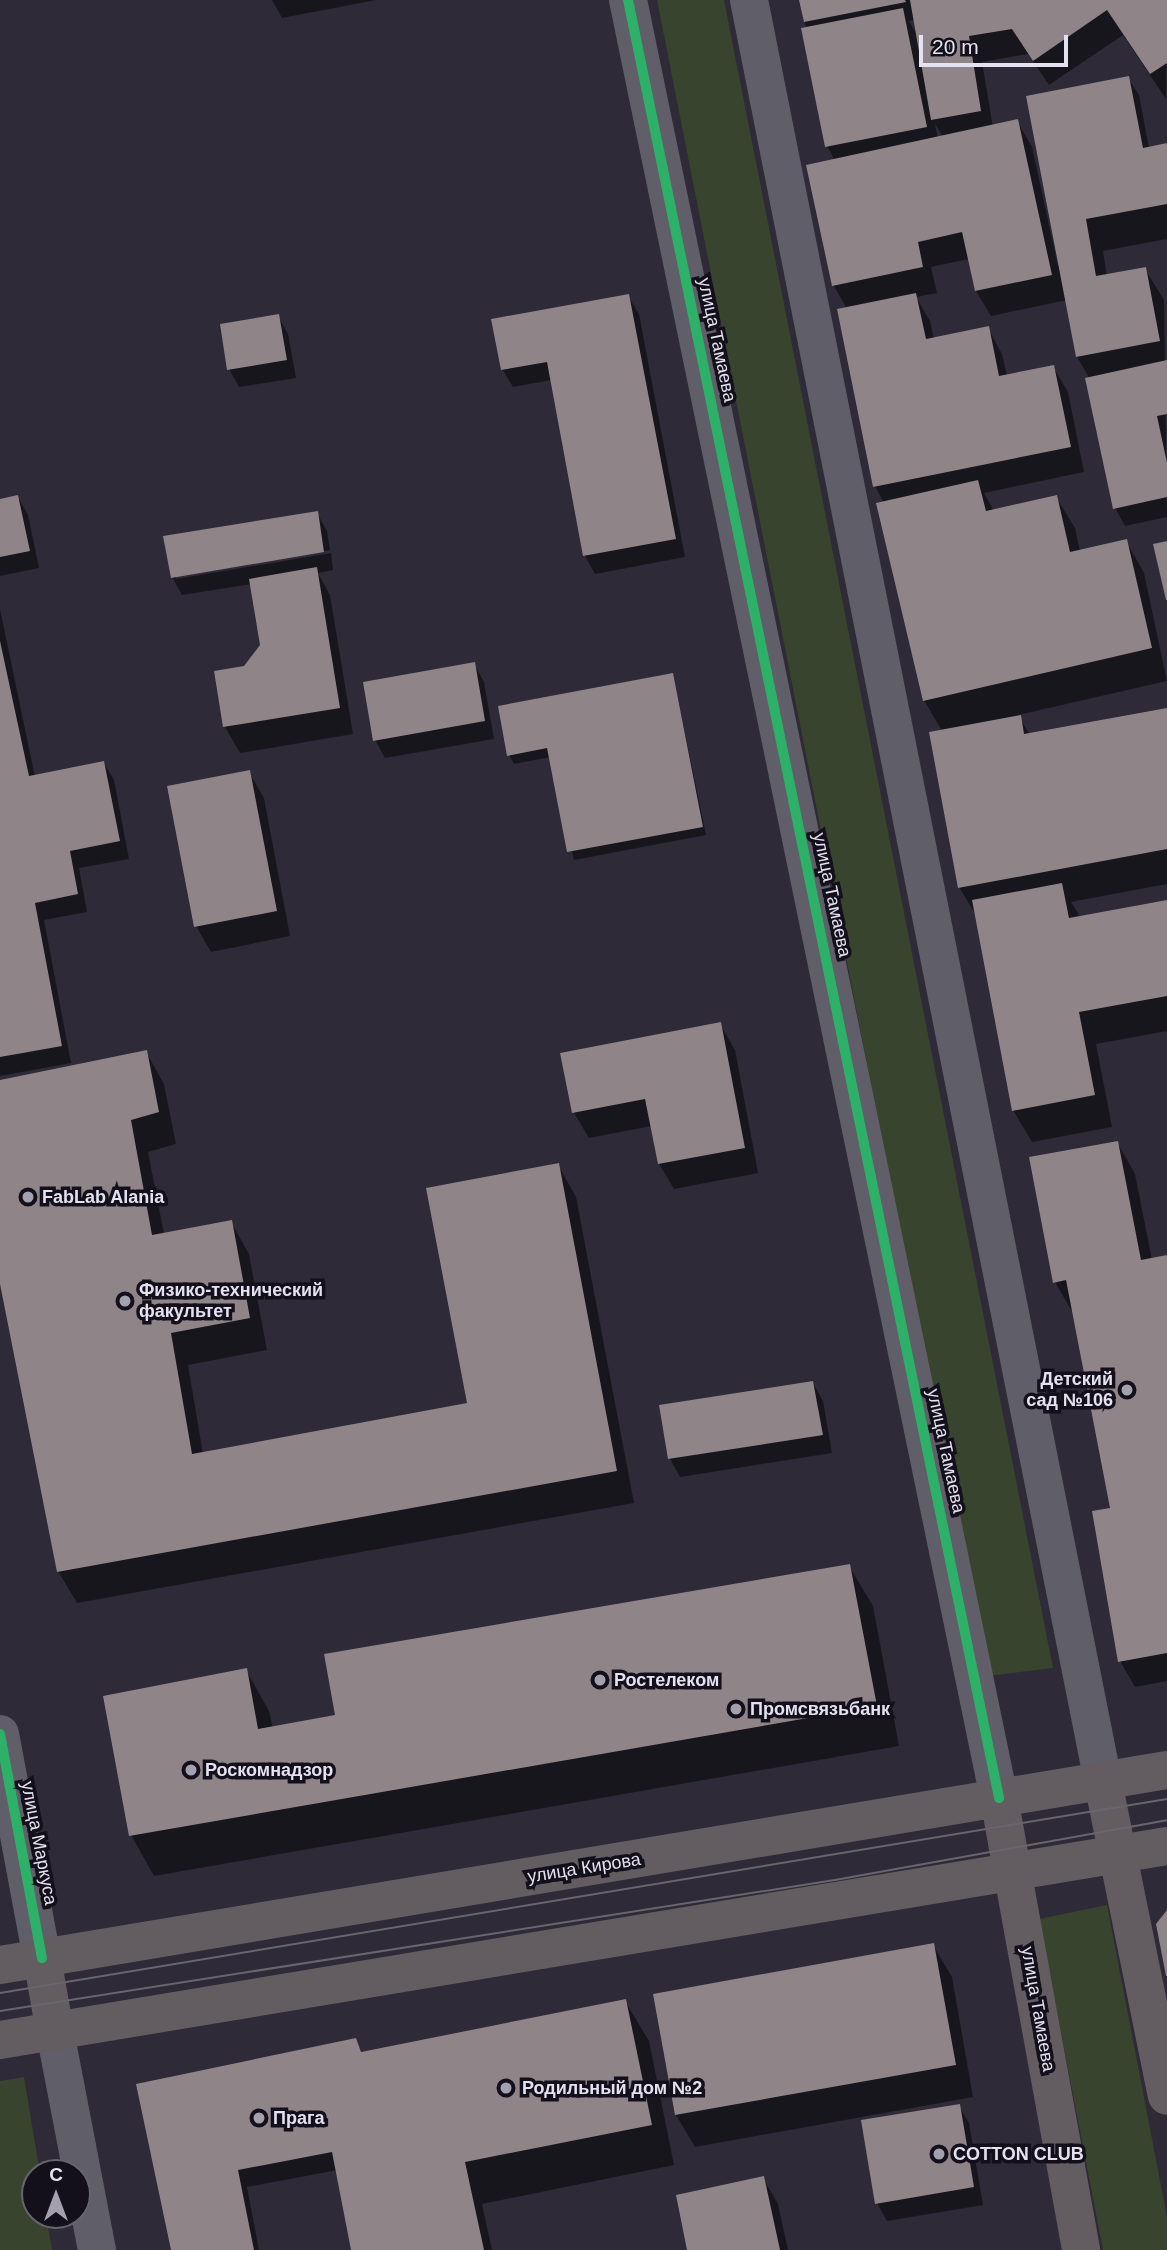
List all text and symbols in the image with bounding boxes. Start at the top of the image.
scale bar [922,21,1071,65]
text: 20 m [932,35,979,58]
street label: улица Тамаева [693,276,741,404]
street label: улица Тамаева [808,831,856,959]
place label: FabLab Alania [42,1186,165,1208]
marker: FabLab Alania [20,1189,36,1205]
place label: Физико-технический факультет [139,1280,323,1322]
marker: Физико-технический факультет [117,1293,133,1309]
place label: Детский сад №106 [1026,1369,1113,1412]
marker: Детский сад №106 [1119,1382,1135,1398]
street label: улица Тамаева [922,1387,970,1515]
place label: Ростелеком [614,1669,719,1691]
marker: Ростелеком [592,1672,608,1688]
place label: Промсвязьбанк [750,1698,890,1720]
marker: Промсвязьбанк [728,1701,744,1717]
place label: Роскомнадзор [205,1759,333,1781]
marker: Роскомнадзор [183,1762,199,1778]
street label: улица Маркуса [16,1779,62,1907]
street label: улица Кирова [526,1848,642,1888]
street label: улица Тамаева [1016,1945,1060,2073]
place label: Родильный дом №2 [522,2077,702,2099]
marker: Родильный дом №2 [496,2078,516,2098]
place label: Прага [273,2107,324,2129]
marker: Прага [251,2110,267,2126]
place label: COTTON CLUB [953,2143,1084,2165]
marker: COTTON CLUB [931,2146,947,2162]
north arrow [21,2159,91,2229]
text: С [49,2164,63,2185]

